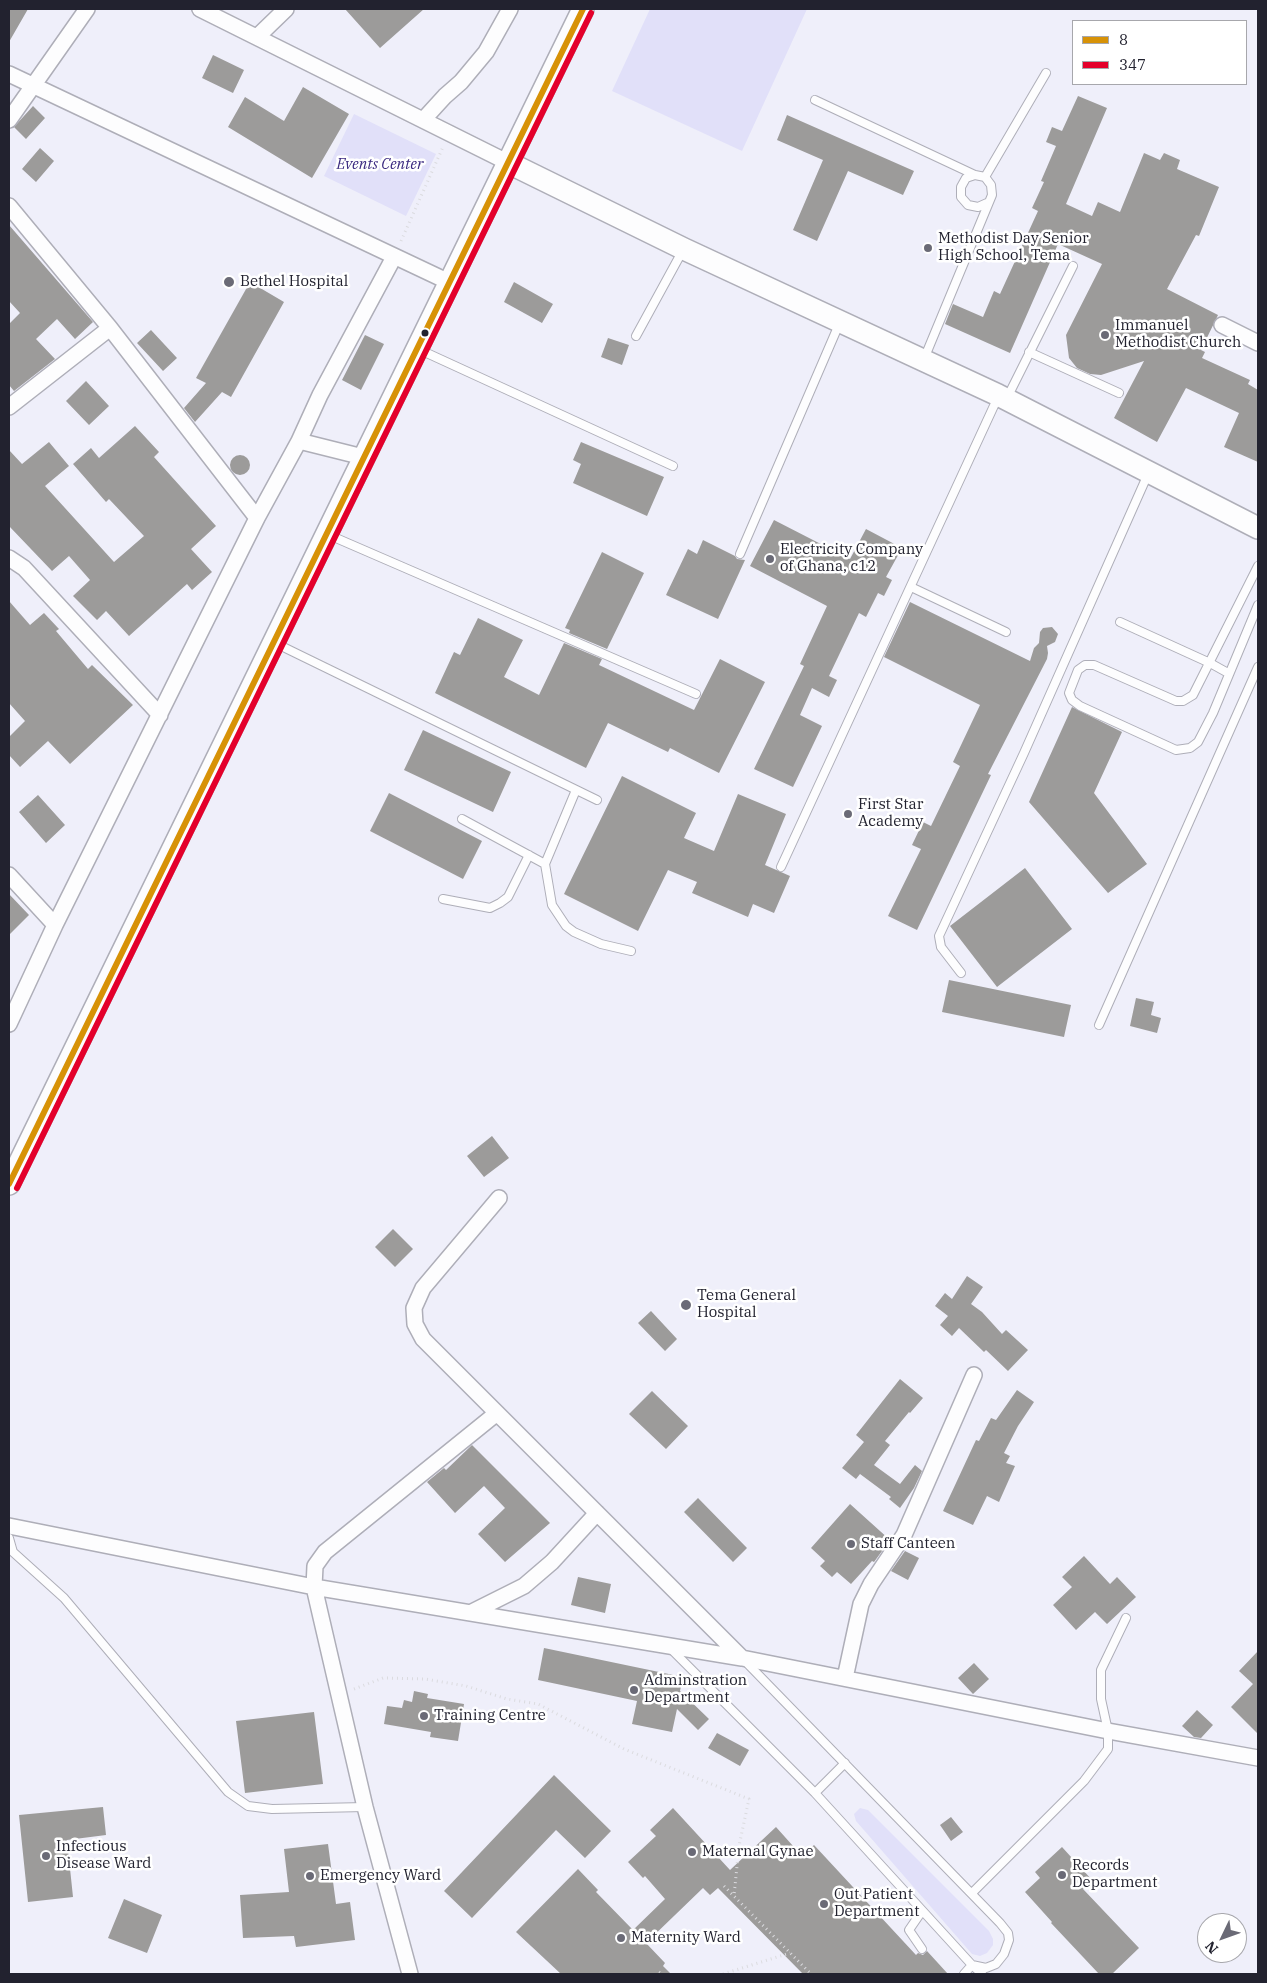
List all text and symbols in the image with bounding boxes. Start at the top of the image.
legend [1072,20,1247,85]
text: 8 [1119,30,1128,49]
text: 347 [1119,55,1146,74]
park label: Events Center [336,156,424,174]
place label: Methodist Day Senior High School, Tema [938,230,1089,265]
marker: Methodist Day Senior High School, Tema [922,242,934,254]
place label: Bethel Hospital [240,273,348,291]
marker: Bethel Hospital [222,275,236,289]
place label: Immanuel Methodist Church [1115,317,1241,352]
unlabelled marker [420,328,430,338]
marker: Immanuel Methodist Church [1099,329,1111,341]
place label: Electricity Company of Ghana, c12 [780,541,923,576]
marker: Electricity Company of Ghana, c12 [764,553,776,565]
place label: First Star Academy [858,796,923,831]
marker: First Star Academy [842,808,854,820]
place label: Tema General Hospital [697,1287,796,1322]
marker: Tema General Hospital [679,1298,693,1312]
place label: Staff Canteen [861,1535,955,1553]
marker: Staff Canteen [845,1538,857,1550]
place label: Adminstration Department [644,1672,747,1707]
marker: Adminstration Department [628,1684,640,1696]
place label: Training Centre [434,1707,546,1725]
marker: Training Centre [418,1710,430,1722]
place label: Infectious Disease Ward [56,1838,151,1873]
place label: Maternal Gynae [702,1843,813,1861]
marker: Maternal Gynae [686,1846,698,1858]
marker: Infectious Disease Ward [40,1850,52,1862]
place label: Records Department [1072,1857,1157,1892]
place label: Emergency Ward [320,1867,441,1885]
marker: Records Department [1056,1869,1068,1881]
marker: Emergency Ward [304,1870,316,1882]
place label: Out Patient Department [834,1886,919,1921]
marker: Out Patient Department [818,1898,830,1910]
north arrow [1197,1913,1247,1963]
place label: Maternity Ward [631,1929,741,1947]
marker: Maternity Ward [615,1932,627,1944]
text: N [1201,1937,1222,1958]

